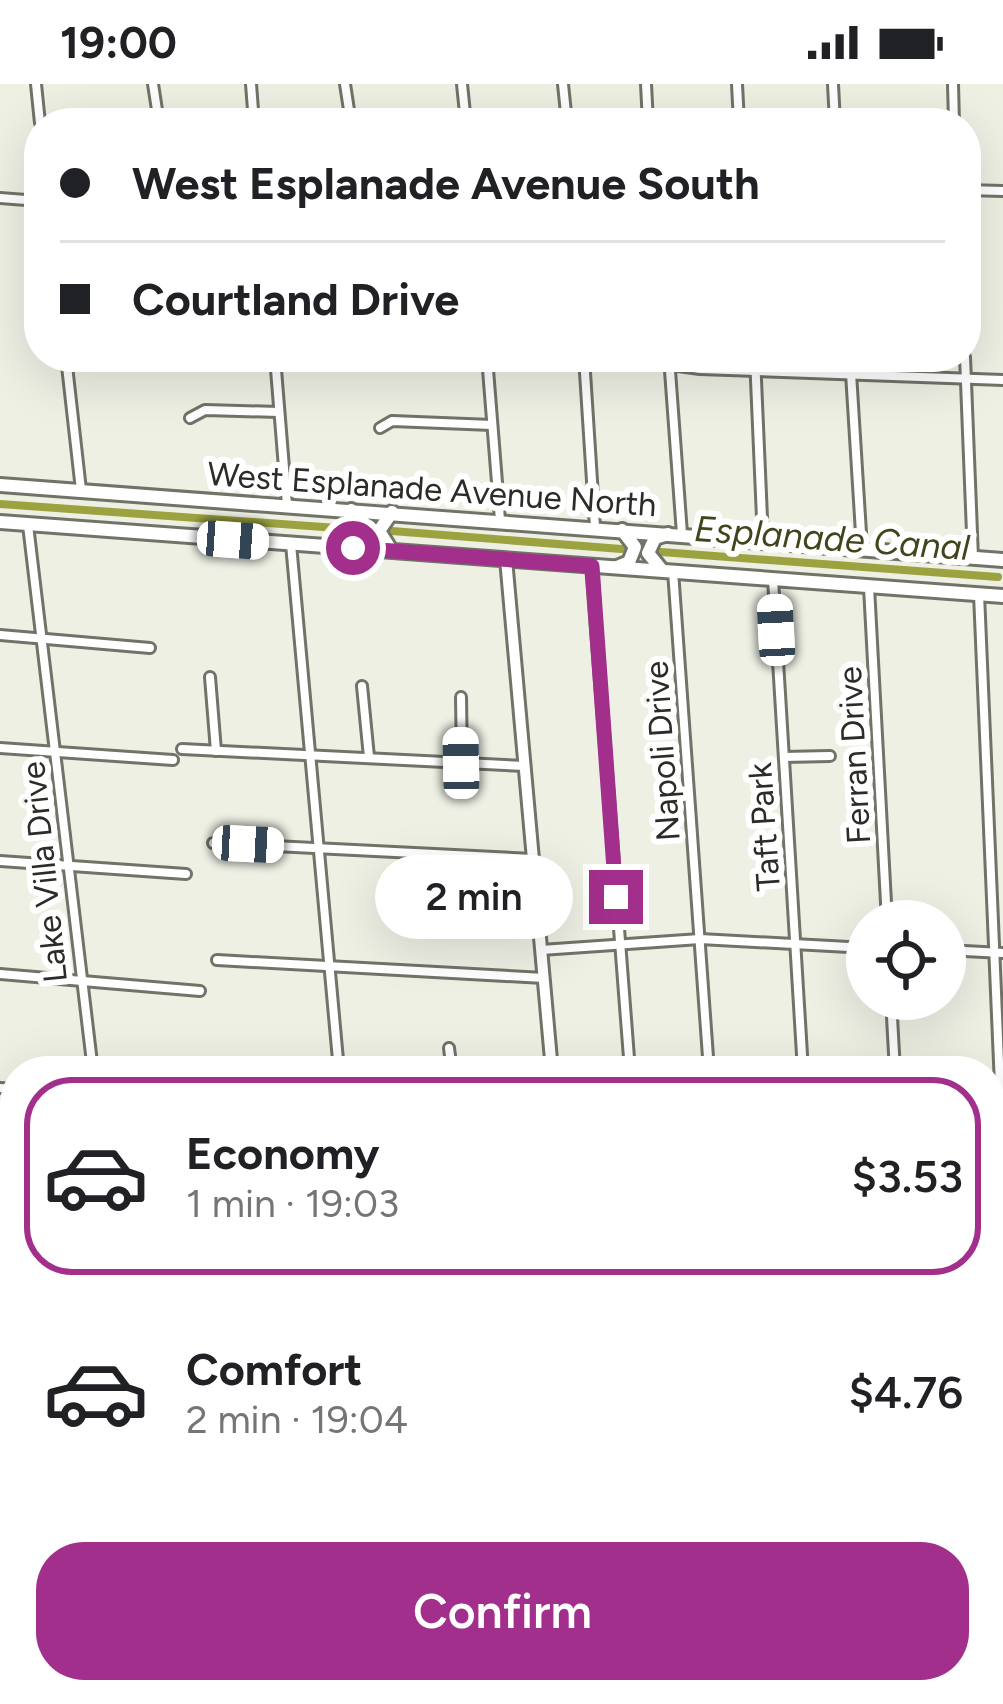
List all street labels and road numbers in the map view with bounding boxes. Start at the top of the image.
street label: West Esplanade Avenue North [206,454,658,524]
street label: Napoli Drive [636,660,688,842]
street label: Ferran Drive [830,665,878,845]
street label: Lake Villa Drive [13,759,75,985]
street label: Taft Park [740,761,788,893]

